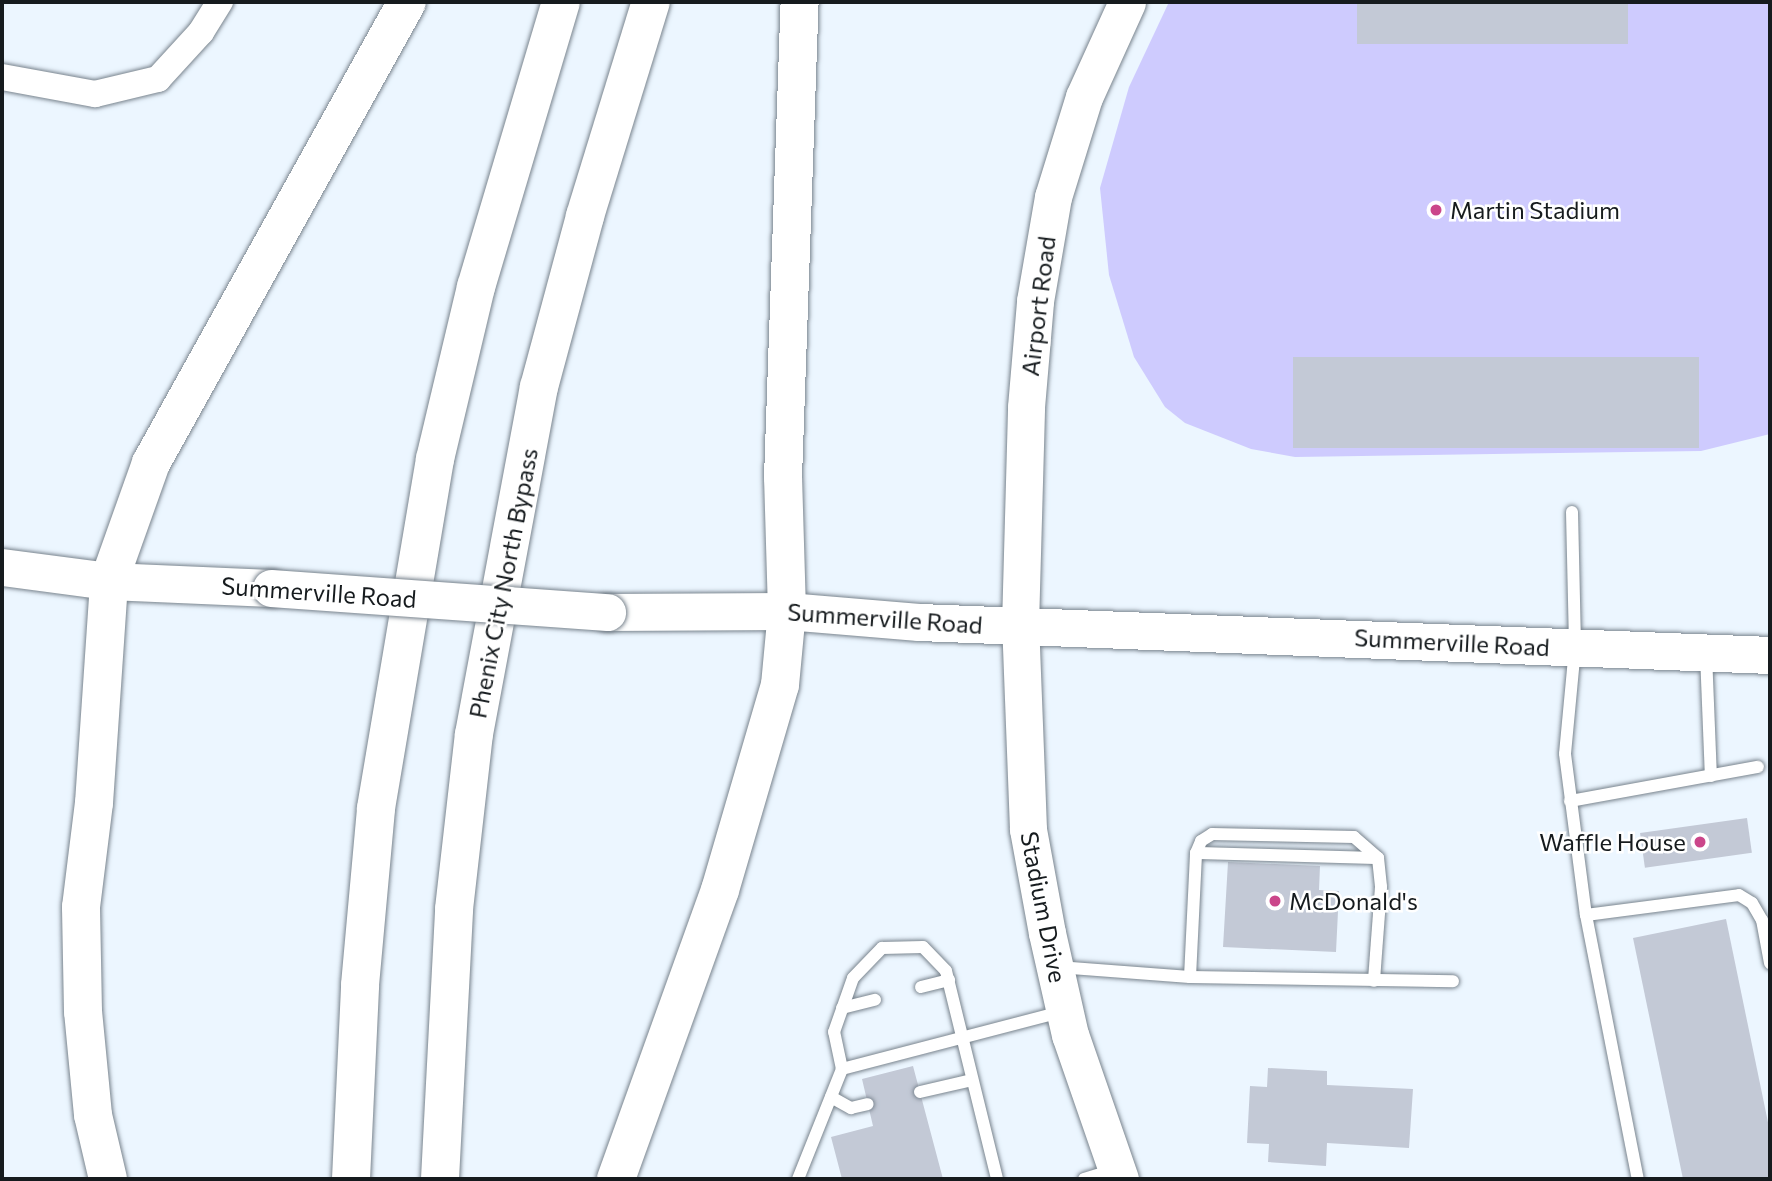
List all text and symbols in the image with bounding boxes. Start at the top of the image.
place label: Martin Stadium [1450,196,1620,224]
marker: Martin Stadium [1428,202,1444,218]
street label: Airport Road [1015,234,1061,378]
street label: Phenix City North Bypass [463,445,543,721]
street label: Summerville Road [220,571,418,613]
street label: Summerville Road [786,597,984,639]
street label: Summerville Road [1354,623,1550,661]
place label: Waffle House [1539,828,1686,856]
street label: Stadium Drive [1015,829,1073,985]
marker: Waffle House [1692,834,1708,850]
place label: McDonald's [1289,887,1418,915]
marker: McDonald's [1267,893,1283,909]

